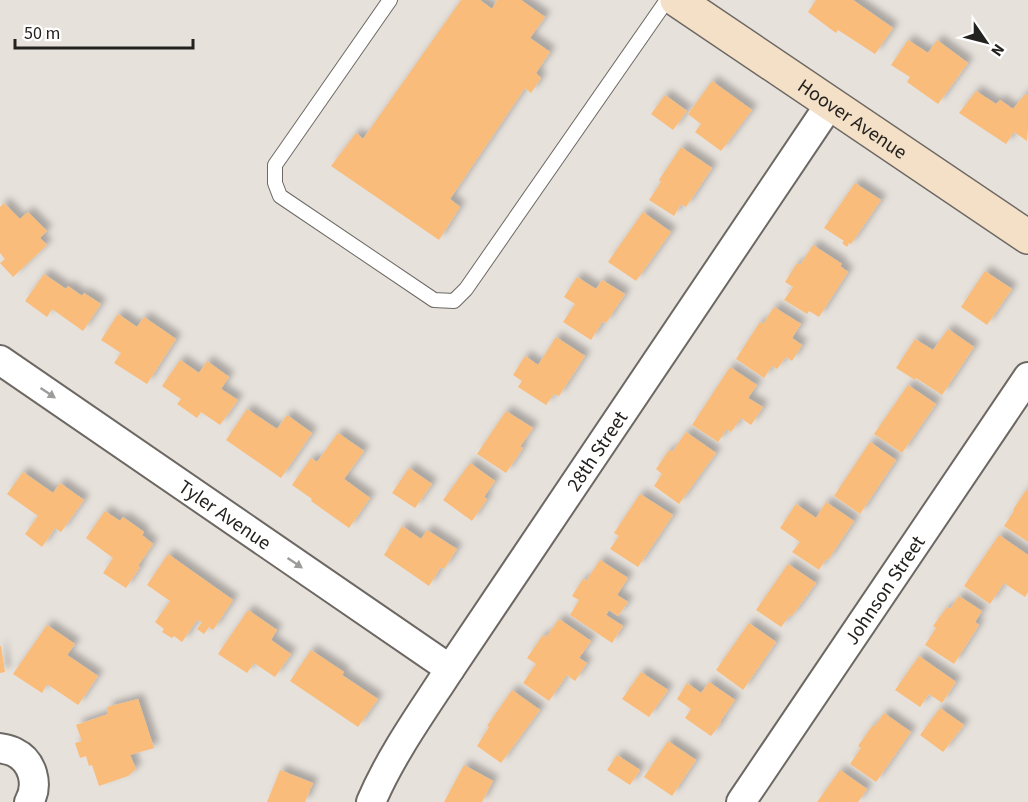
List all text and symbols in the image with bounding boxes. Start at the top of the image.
scale bar [15,12,194,50]
north arrow [956,12,1016,72]
text: 50 m [24,21,60,46]
text: N [985,39,1010,61]
street label: Hoover Avenue [792,72,912,167]
one-way arrow [40,387,56,399]
street label: 28th Street [560,405,635,497]
street label: Tyler Avenue [172,474,277,557]
street label: Johnson Street [838,530,932,651]
one-way arrow [287,557,303,569]

